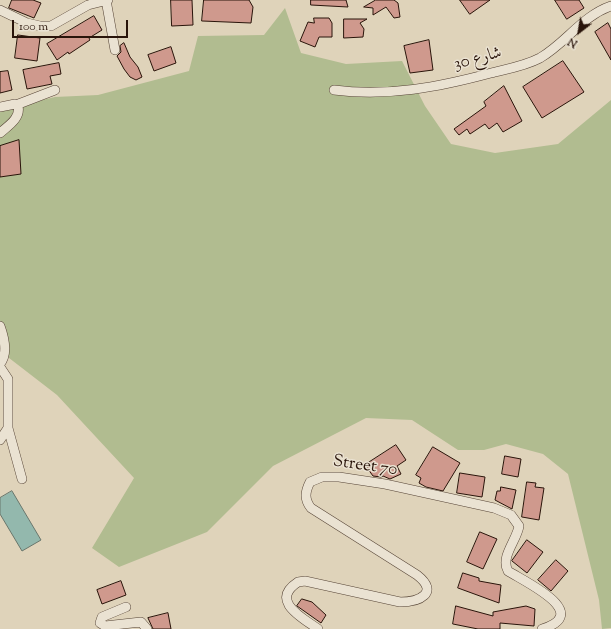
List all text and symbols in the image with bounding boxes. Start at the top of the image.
scale bar [14,12,130,38]
north arrow [559,12,599,52]
text: 100 m [19,18,48,36]
text: N [565,33,581,51]
street label: شارع 30 [452,44,504,76]
street label: Street 70 [332,452,398,482]

